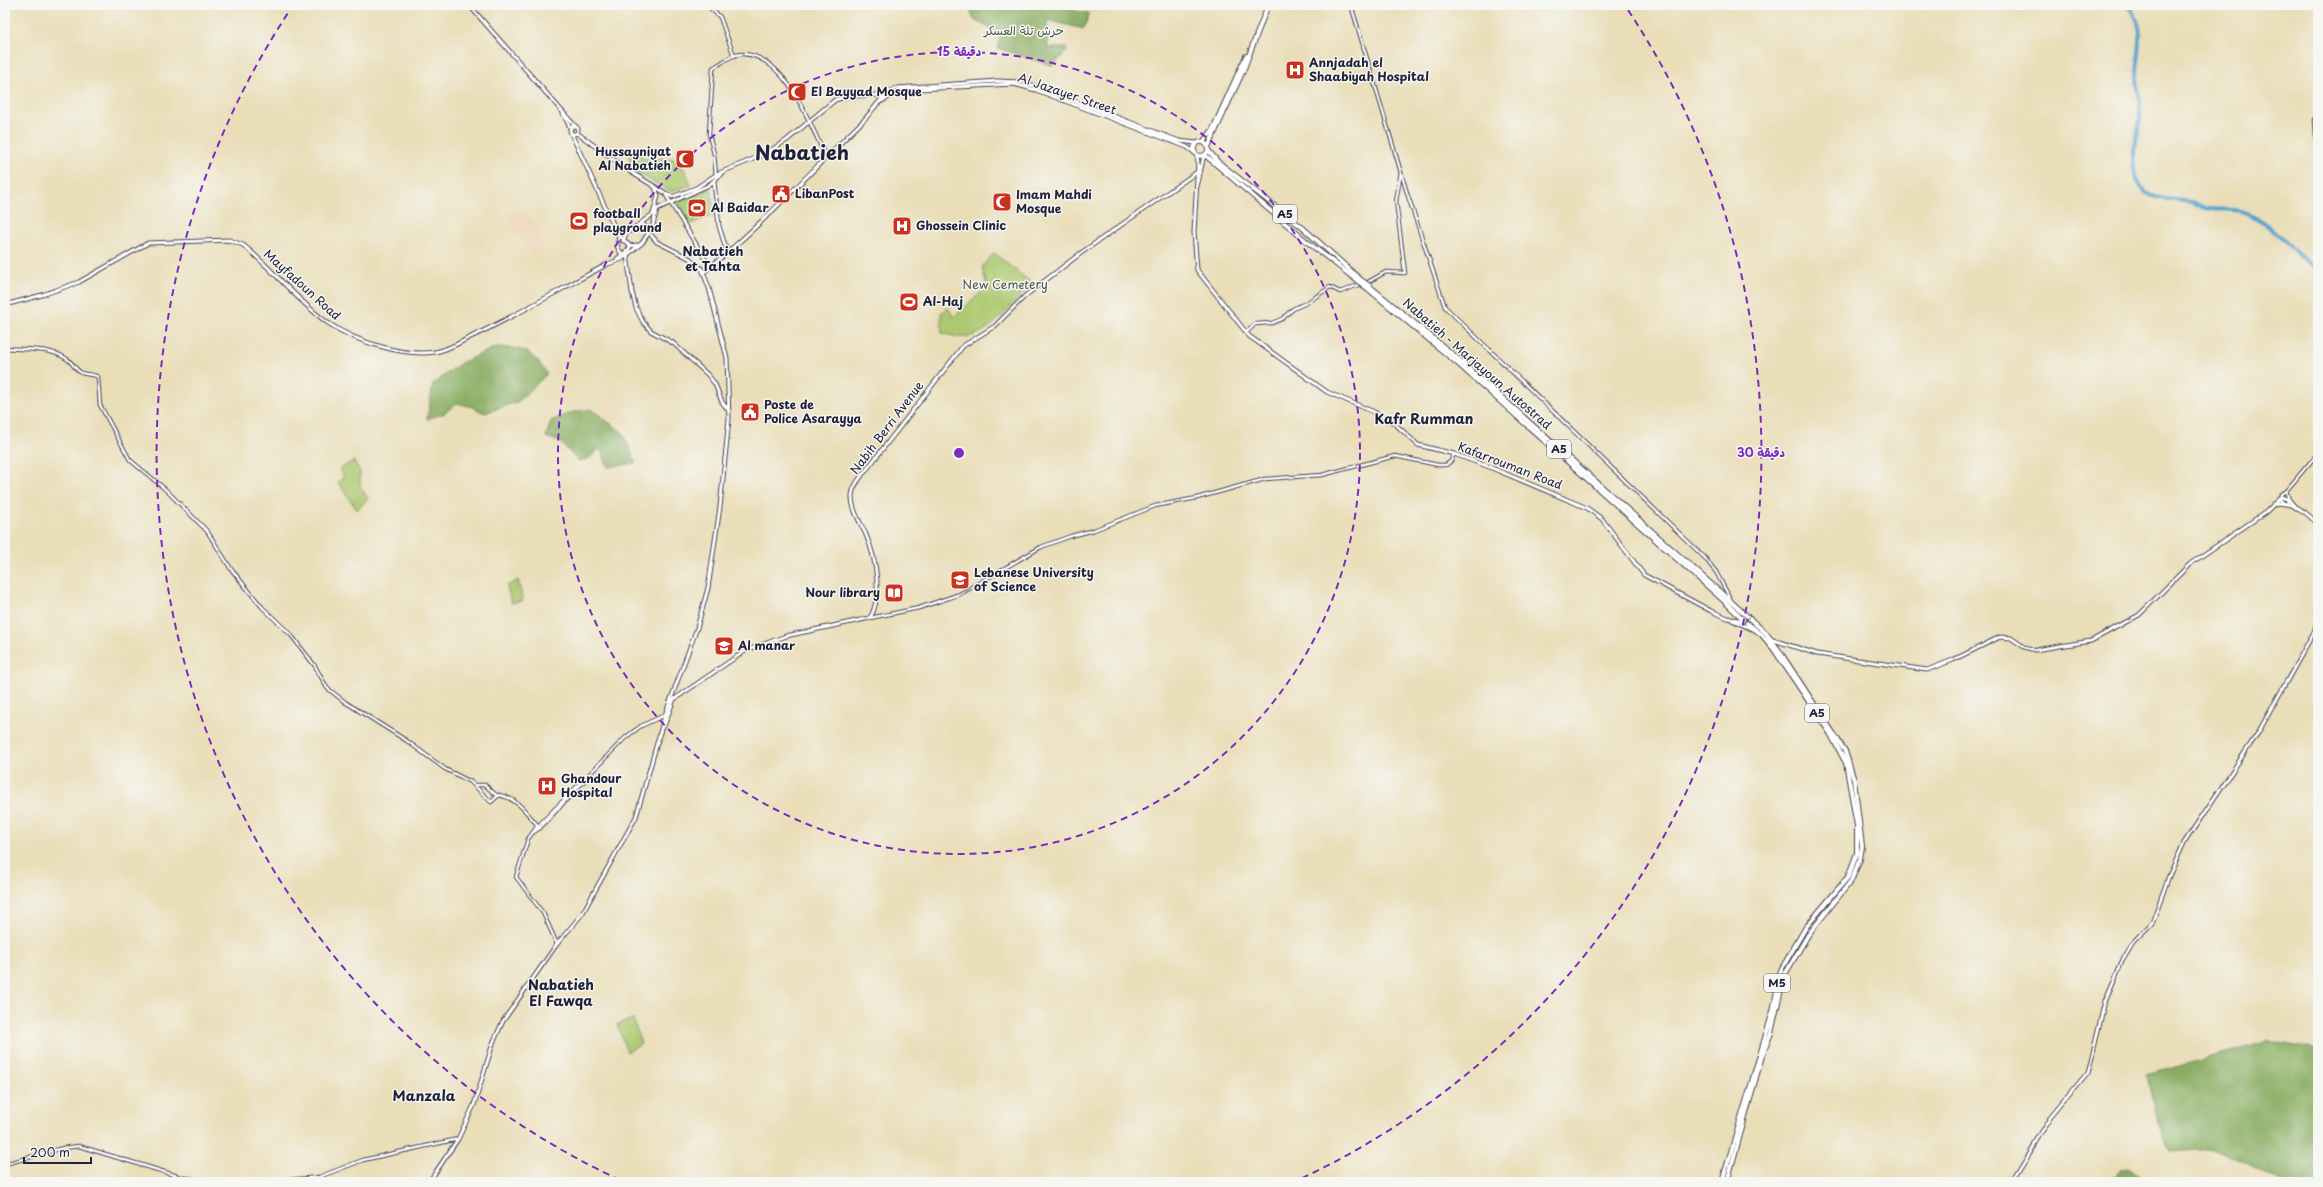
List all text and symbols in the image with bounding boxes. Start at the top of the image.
park label: حرش تلة العسكر [983,21,1064,39]
text: 15 دقيقة [937,42,982,60]
place label: Annjadah el Shaabiyah Hospital [1309,53,1429,85]
hospital icon: Annjadah el Shaabiyah Hospital [1284,59,1306,81]
street label: Al Jazayer Street [1016,68,1119,118]
mosque icon: El Bayyad Mosque [786,81,808,103]
place label: El Bayyad Mosque [811,82,922,100]
district label: Nabatieh [755,137,849,167]
place label: Hussayniyat Al Nabatieh [595,142,671,174]
mosque icon: Hussayniyat Al Nabatieh [674,148,696,170]
public building icon: LibanPost [770,183,792,205]
place label: LibanPost [795,184,855,202]
place label: Imam Mahdi Mosque [1016,185,1092,217]
mosque icon: Imam Mahdi Mosque [991,191,1013,213]
sports icon: Al Baidar [686,197,708,219]
place label: Al Baidar [710,198,769,216]
place label: football playground [593,204,662,236]
road number: A5 [1273,205,1297,223]
sports icon: football playground [568,210,590,232]
hospital icon: Ghossein Clinic [891,215,913,237]
place label: Ghossein Clinic [916,216,1007,234]
district label: Nabatieh et Tahta [682,241,744,275]
street label: Mayfadoun Road [260,245,345,324]
park label: New Cemetery [962,275,1048,293]
sports icon: Al-Haj [898,291,920,313]
place label: Al-Haj [923,292,963,310]
street label: Nabatieh - Marjayoun Autostrad [1399,293,1557,433]
street label: Nabih Berri Avenue [845,377,927,478]
place label: Poste de Police Asarayya [764,395,862,427]
public building icon: Poste de Police Asarayya [739,401,761,423]
district label: Kafr Rumman [1375,408,1473,429]
street label: Kafarrouman Road [1456,437,1565,493]
road number: A5 [1547,440,1571,458]
text: 30 دقيقة [1737,443,1785,461]
centre of rings [952,446,966,460]
place label: Lebanese University of Science [974,563,1094,595]
school or university icon: Lebanese University of Science [949,569,971,591]
library icon: Nour library [883,582,905,604]
place label: Nour library [805,583,880,601]
school or university icon: Al manar [713,635,735,657]
place label: Al manar [737,636,796,654]
road number: A5 [1805,704,1829,722]
place label: Ghandour Hospital [561,769,622,801]
hospital icon: Ghandour Hospital [536,775,558,797]
district label: Nabatieh El Fawqa [528,974,594,1011]
road number: M5 [1764,974,1790,992]
district label: Manzala [393,1085,456,1106]
scale bar [24,1139,91,1165]
text: 200 m [30,1143,70,1161]

